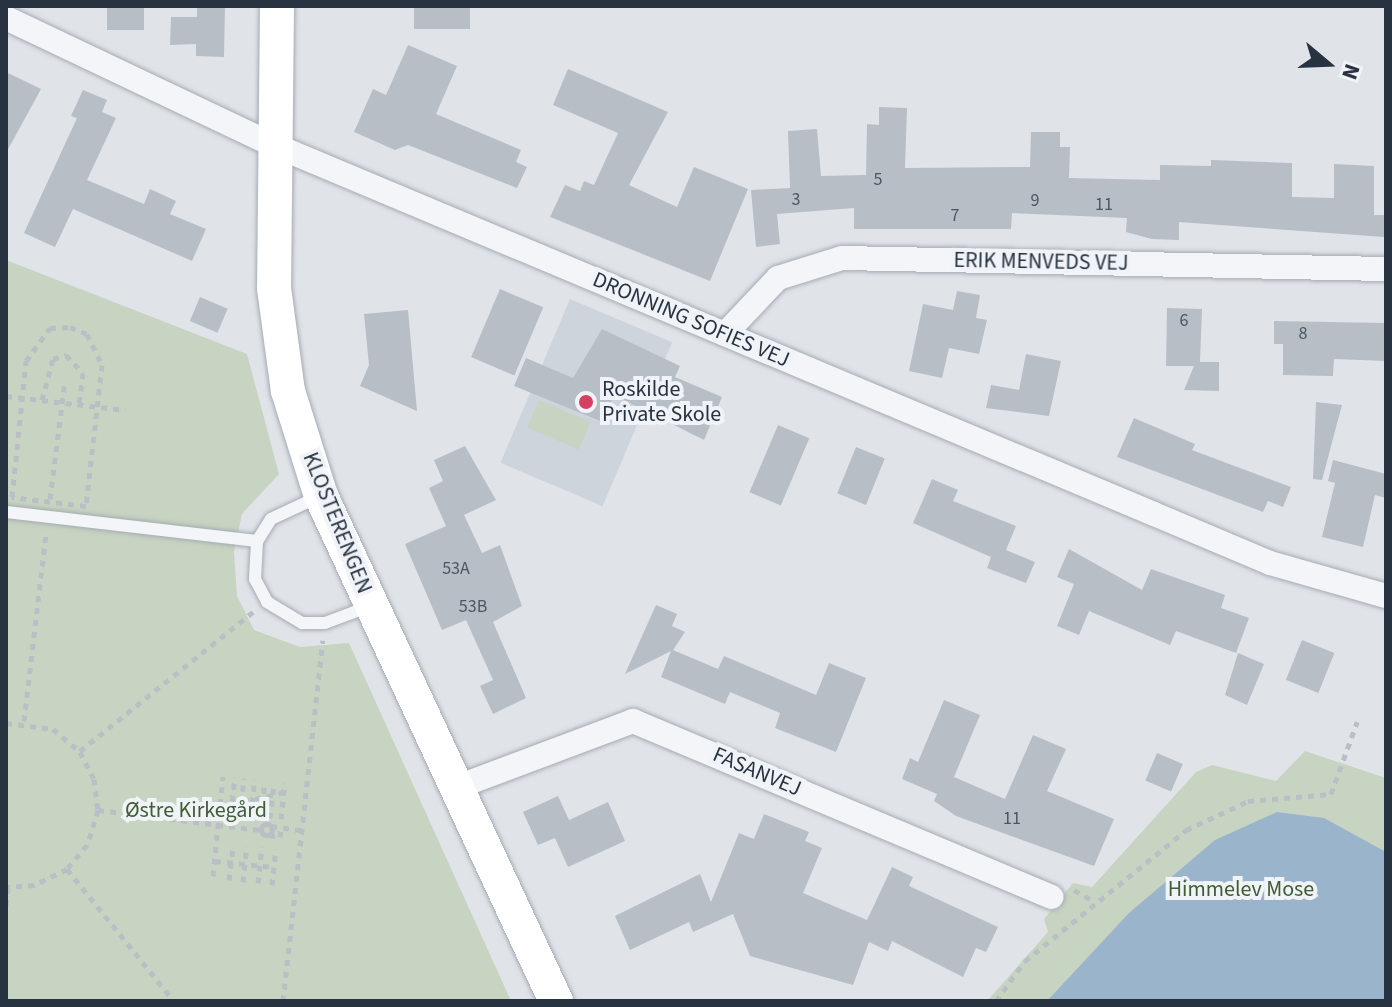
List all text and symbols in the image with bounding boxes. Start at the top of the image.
north arrow [1288,24,1368,104]
text: N [1333,60,1368,84]
house number: 5 [874,169,882,191]
house number: 3 [792,189,800,211]
house number: 9 [1031,190,1039,212]
house number: 11 [1095,194,1113,216]
house number: 7 [951,205,959,227]
street label: ERIK MENVEDS VEJ [953,247,1129,277]
street label: DRONNING SOFIES VEJ [589,267,793,373]
house number: 6 [1180,310,1188,332]
house number: 8 [1299,323,1307,345]
place label: Roskilde Private Skole [602,376,721,428]
marker: Roskilde Private Skole [577,393,595,411]
street label: KLOSTERENGEN [297,449,377,597]
house number: 53A [442,558,470,580]
house number: 53B [459,596,487,618]
street label: FASANVEJ [709,742,805,802]
park label: Østre Kirkegård [125,798,267,824]
house number: 11 [1003,808,1021,830]
park label: Himmelev Mose [1168,877,1314,903]

